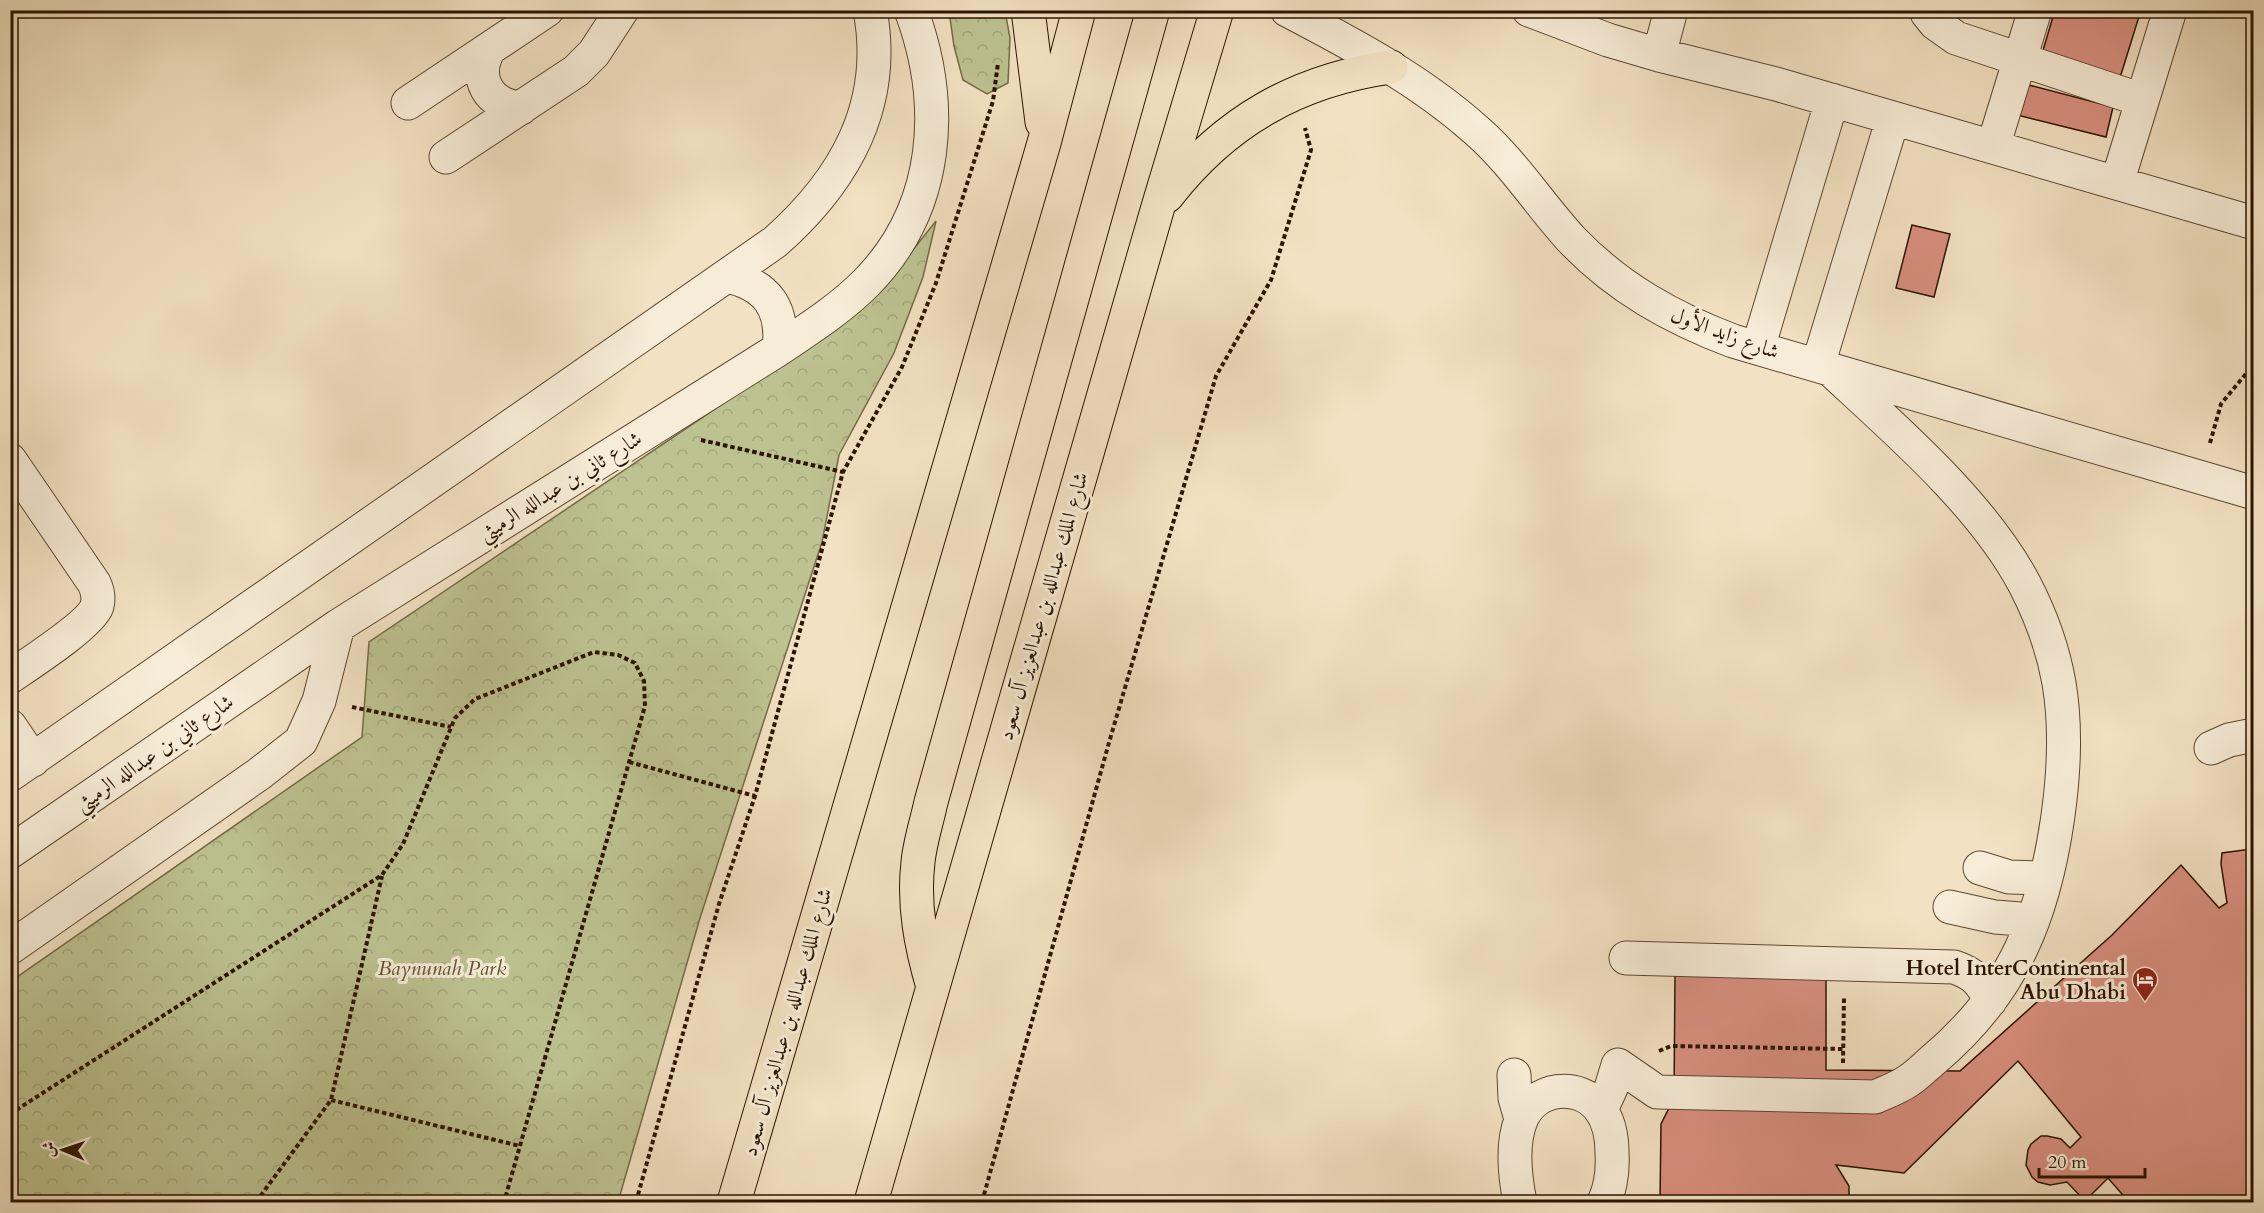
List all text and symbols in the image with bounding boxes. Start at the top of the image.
street label: شارع زايد الأول [1666,300,1783,369]
street label: شارع ثاني بن عبدالله الرميثي [473,424,650,553]
street label: شارع الملك عبدالله بن عبدالعزيز آل سعود [991,469,1099,744]
street label: شارع ثاني بن عبدالله الرميثي [69,688,242,823]
street label: شارع الملك عبدالله بن عبدالعزيز آل سعود [735,885,843,1160]
park label: Baynunah Park [378,954,507,983]
place label: Hotel InterContinental Abu Dhabi [1906,954,2126,1007]
hotel icon: Hotel InterContinental Abu Dhabi [2130,965,2160,1003]
north arrow [33,1120,93,1180]
text: ش [38,1141,60,1158]
scale bar [2039,1141,2146,1179]
text: 20 m [2048,1150,2087,1175]

